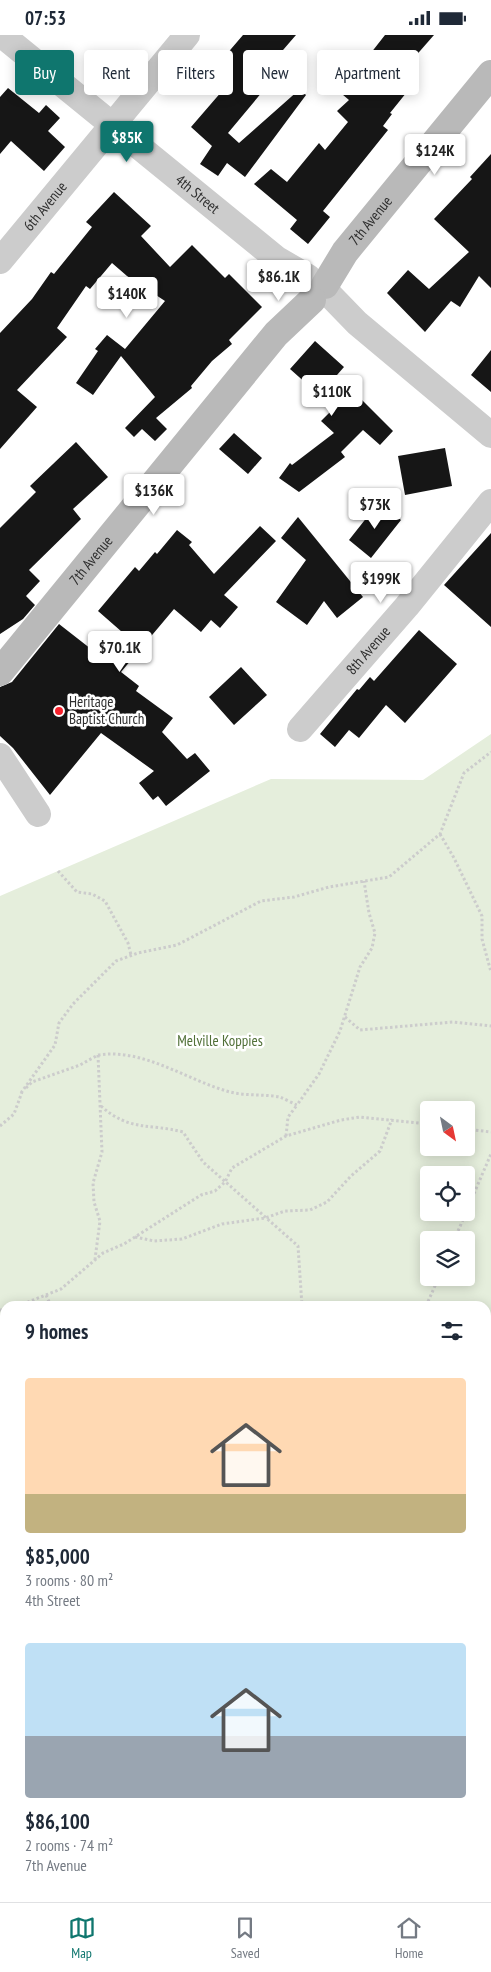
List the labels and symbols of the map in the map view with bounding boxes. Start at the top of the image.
pin: $85K [97,121,157,163]
pin: $124K [400,133,470,176]
street label: 4th Street [172,170,224,217]
street label: 6th Avenue [19,177,71,234]
street label: 7th Avenue [344,192,396,249]
pin: $86.1K [238,259,320,302]
pin: $140K [92,277,162,319]
pin: $110K [297,375,367,417]
pin: $136K [119,473,189,516]
pin: $73K [345,487,405,530]
street label: 7th Avenue [65,532,116,589]
pin: $199K [346,561,416,604]
street label: 8th Avenue [342,622,394,678]
pin: $70.1K [79,631,161,673]
place label: Heritage Baptist Church [69,692,144,728]
marker: Heritage Baptist Church [53,705,65,717]
park label: Melville Koppies [177,1031,263,1050]
north arrow [420,1101,475,1156]

